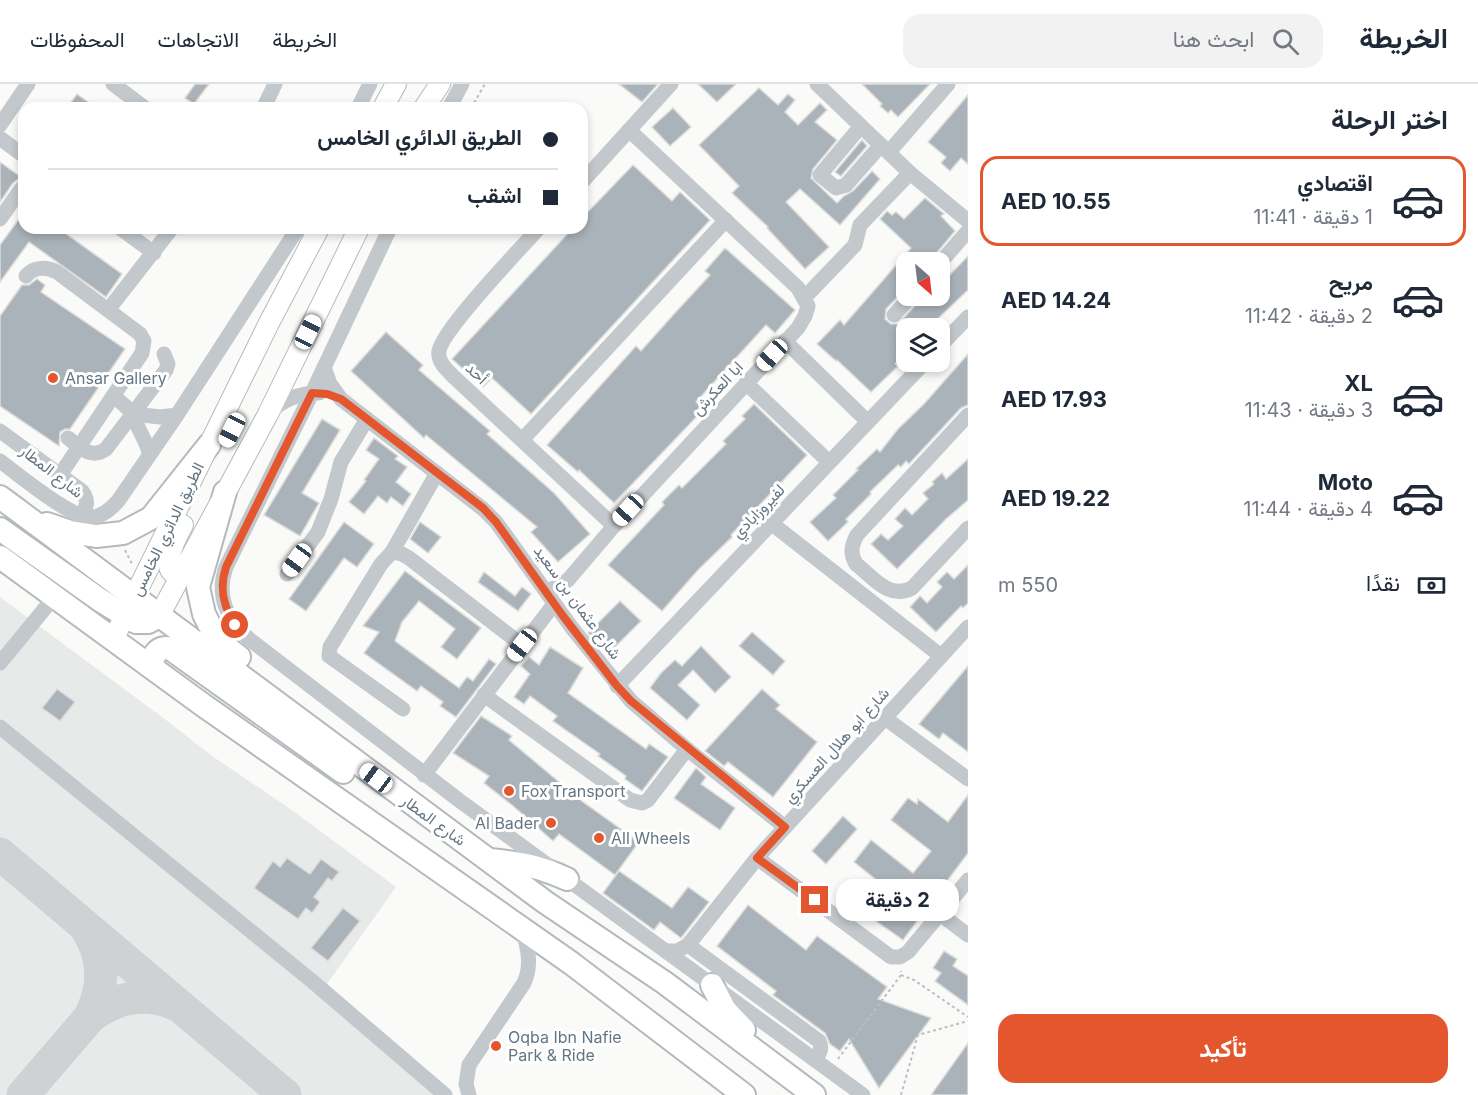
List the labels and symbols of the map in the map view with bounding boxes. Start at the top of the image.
north arrow [896,252,950,306]
car [292,312,324,352]
car [753,336,791,374]
street label: ابا العكرش [687,357,748,420]
street label: أحد [462,358,492,388]
place label: Ansar Gallery [65,368,167,388]
marker: Ansar Gallery [46,371,60,385]
car [216,410,248,450]
street label: شارع المطار [14,440,88,503]
street label: الطريق الدائري الخامس [126,459,212,601]
street label: لفيروزابادي [727,480,792,545]
car [609,491,647,529]
car [279,540,315,580]
street label: شارع عثمان بن سعيد [528,541,626,664]
route start [221,611,248,638]
car [504,625,540,665]
street label: شارع ابو هلال العسكري [779,683,896,810]
car [356,760,396,796]
place label: Fox Transport [521,781,626,801]
marker: Fox Transport [502,784,516,798]
street label: شارع المطار [396,789,470,852]
place label: Al Bader [475,813,539,833]
marker: Al Bader [544,816,558,830]
place label: All Wheels [611,828,691,848]
marker: All Wheels [592,831,606,845]
callout: 2 دقيقة [836,879,959,921]
route end [801,886,828,913]
place label: Oqba Ibn Nafie Park & Ride [508,1027,622,1065]
marker: Oqba Ibn Nafie Park & Ride [489,1039,503,1053]

